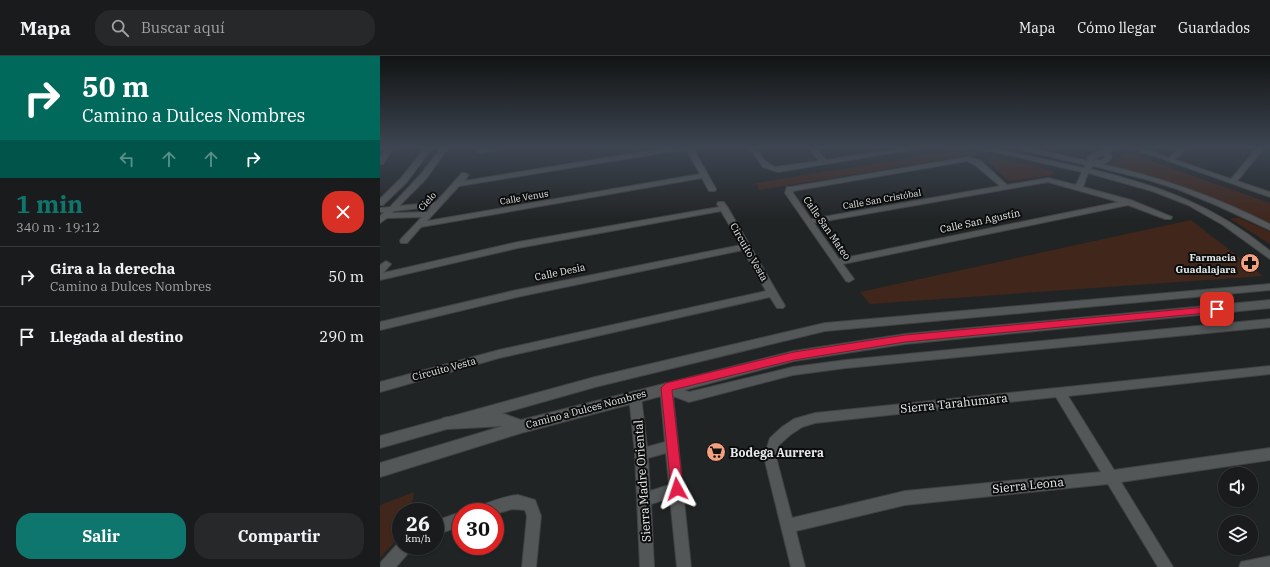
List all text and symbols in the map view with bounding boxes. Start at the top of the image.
search box [95,10,375,46]
text: Mapa [20,16,71,40]
icon: search [109,17,131,39]
text: Buscar aquí [141,18,225,37]
text: Mapa [1019,19,1055,37]
text: Cómo llegar [1077,19,1156,37]
text: Guardados [1178,19,1250,37]
text: 50 m [82,68,149,105]
icon: right [16,72,68,124]
text: Camino a Dulces Nombres [82,104,305,127]
icon: left [116,148,138,170]
icon: ahead [158,148,180,170]
icon: ahead [200,148,222,170]
icon: right [242,148,264,170]
street label: Calle Venus [499,187,549,207]
street label: Calle San Cristóbal [842,187,922,211]
text: 1 min [16,188,83,220]
street label: Cielo [416,189,438,213]
button: close [322,191,364,233]
street label: Calle San Mateo [800,194,854,262]
street label: Calle San Agustín [939,206,1022,236]
text: 340 m · 19:12 [16,219,100,236]
street label: Circuito Vesta [727,220,771,284]
place label: Farmacia Guadalajara [1176,251,1236,276]
pharmacy icon: Farmacia Guadalajara [1239,252,1261,274]
text: Gira a la derecha [50,259,175,278]
street label: Calle Desia [533,260,587,284]
icon: right [16,266,38,288]
text: 50 m [328,267,364,286]
text: Camino a Dulces Nombres [50,278,211,295]
pin [1200,292,1234,326]
icon: arrive [1206,298,1228,320]
icon: arrive [16,326,38,348]
text: Llegada al destino [50,327,183,346]
text: 290 m [319,327,364,346]
street label: Circuito Vesta [411,354,478,384]
street label: Camino a Dulces Nombres [524,387,648,431]
street label: Sierra Tarahumara [900,390,1009,416]
street label: Sierra Madre Oriental [630,419,654,543]
supermarket icon: Bodega Aurrera [705,441,727,463]
place label: Bodega Aurrera [730,445,824,460]
map controls [1218,467,1258,555]
button: sound [1218,467,1258,507]
position arrow [656,468,698,510]
street label: Sierra Leona [992,474,1065,496]
speed limit sign: 30 [452,503,504,555]
text: 26 [406,510,430,537]
button: Salir [16,513,186,559]
button: Compartir [194,513,364,559]
button: layers [1218,515,1258,555]
text: km/h [405,532,431,545]

